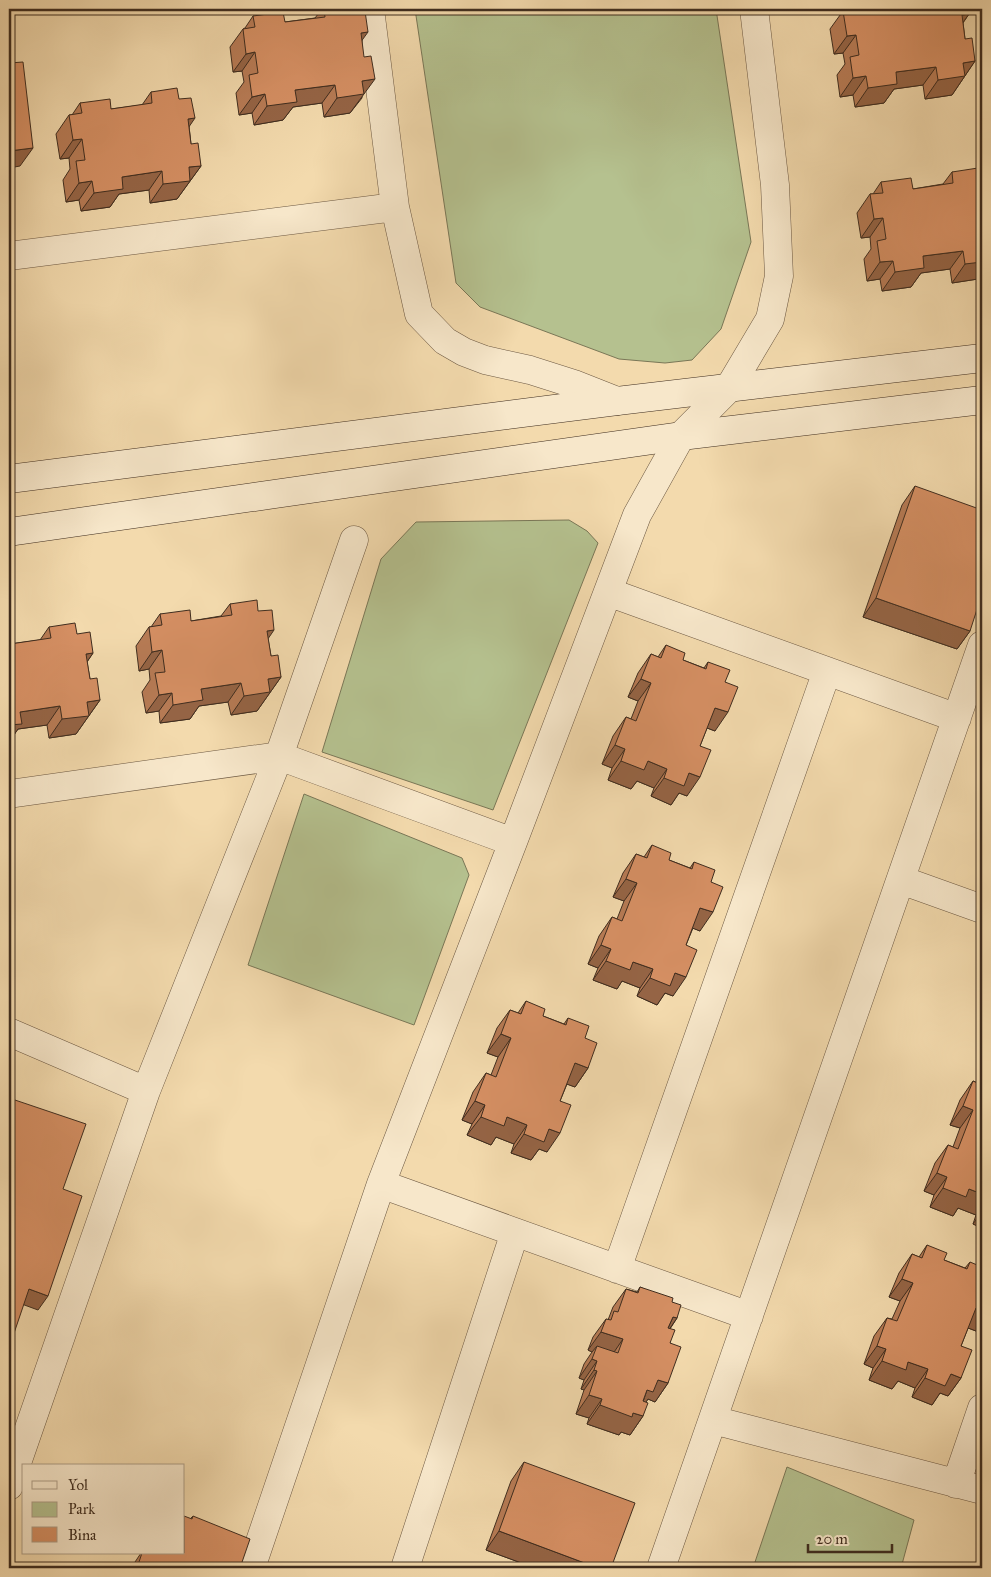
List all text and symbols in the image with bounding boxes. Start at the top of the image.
legend [22,1464,185,1554]
text: Yol [68,1476,89,1494]
text: Park [68,1500,95,1518]
scale bar [808,1522,892,1554]
text: Bina [68,1526,97,1544]
text: 20 m [816,1530,848,1548]

